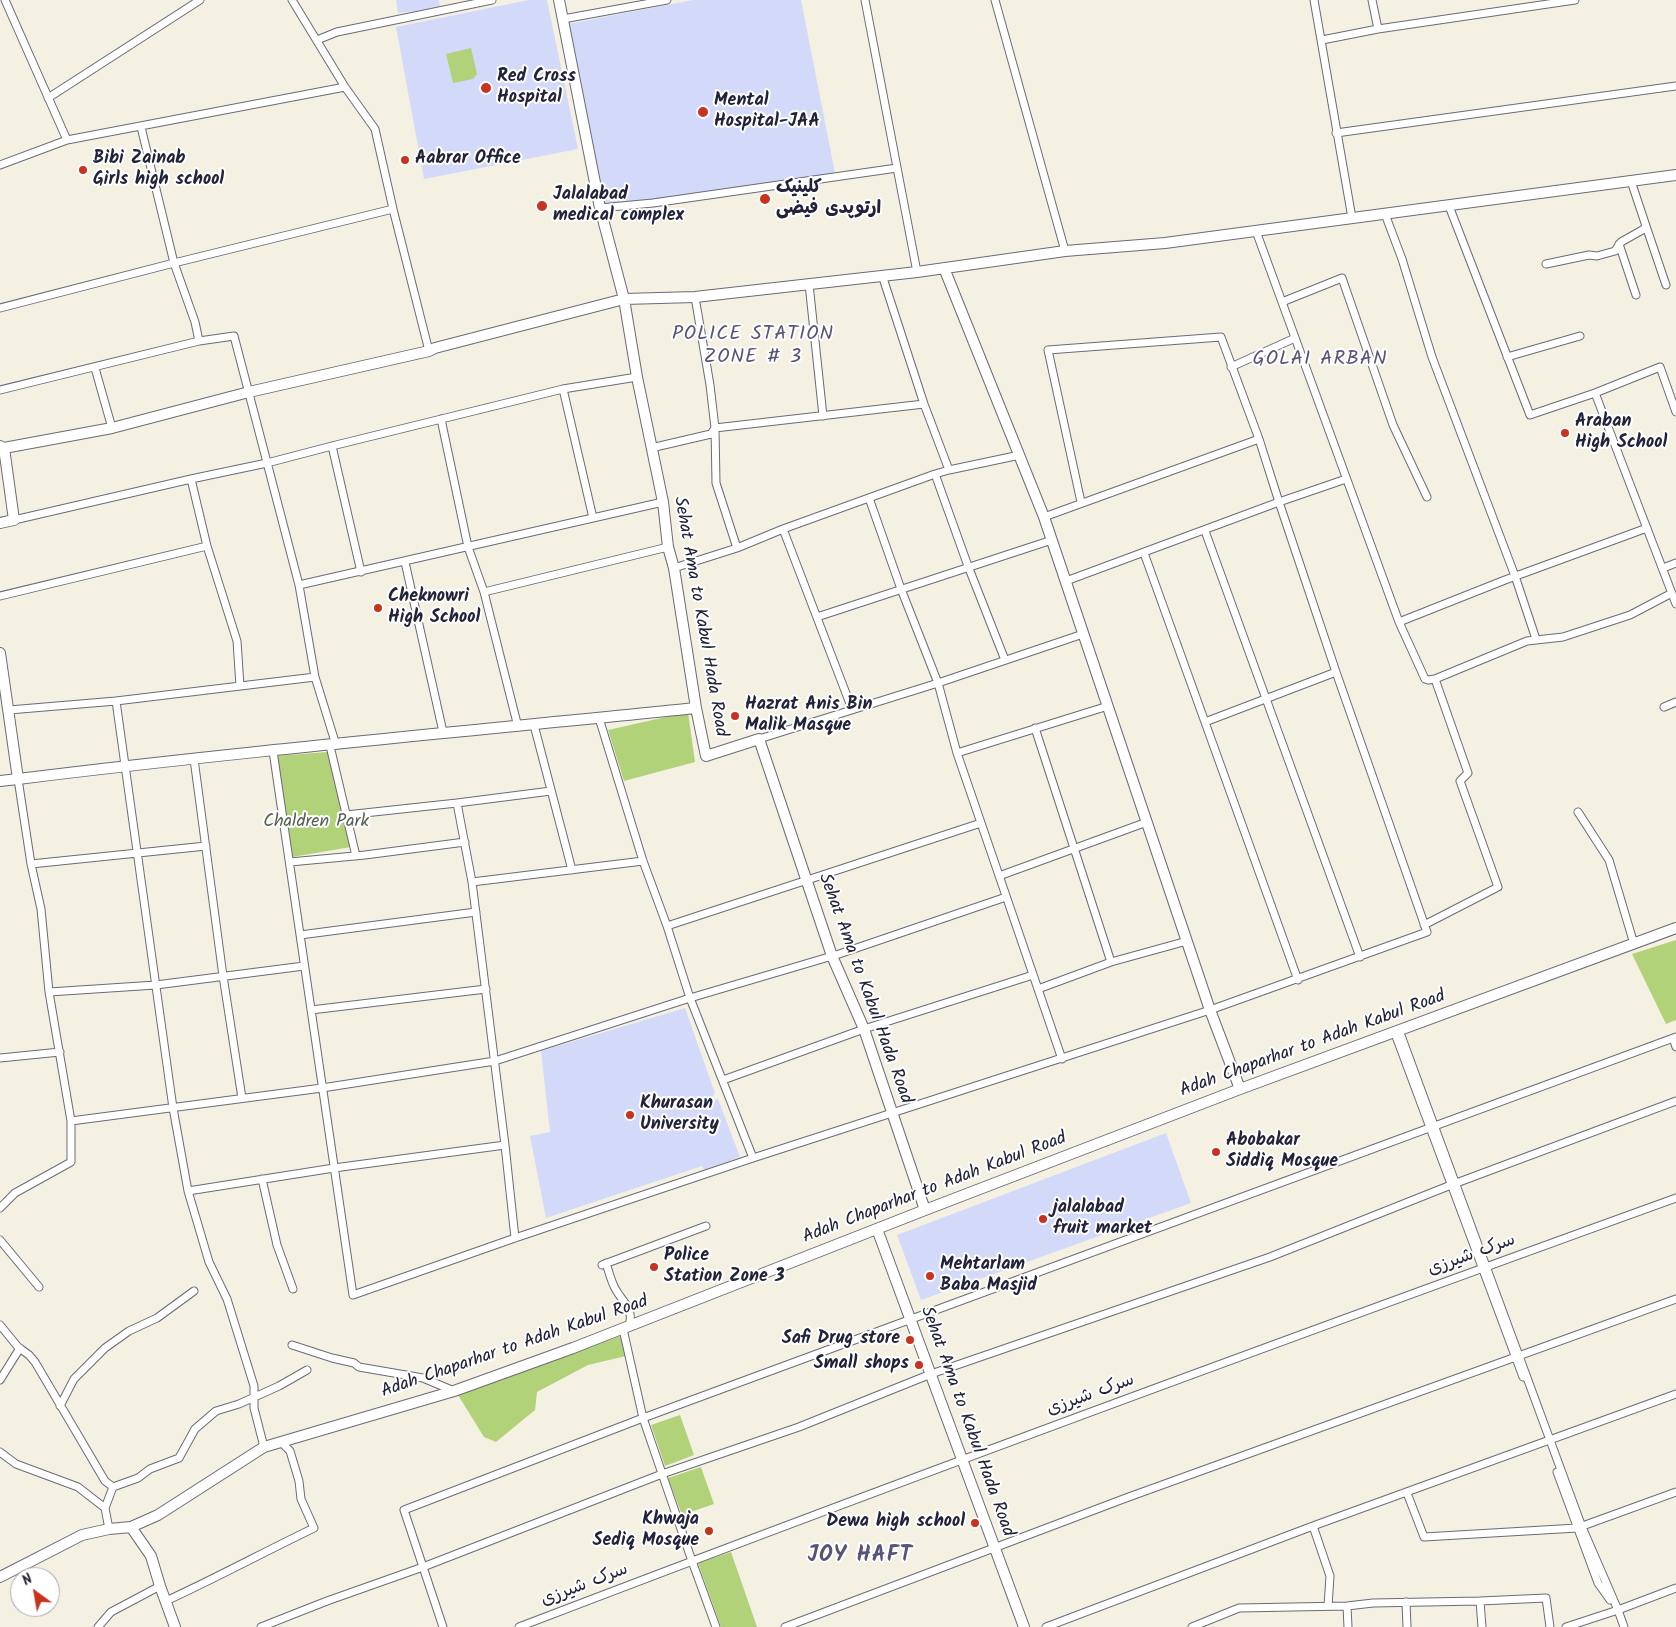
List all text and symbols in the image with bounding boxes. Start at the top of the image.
place label: Red Cross Hospital [497,67,576,110]
marker: Red Cross Hospital [479,81,493,95]
place label: Mental Hospital-JAA [714,91,820,134]
marker: Mental Hospital-JAA [696,105,710,119]
place label: Bibi Zainab Girls high school [93,149,224,192]
place label: Aabrar Office [415,149,521,171]
marker: Aabrar Office [399,154,411,166]
marker: Bibi Zainab Girls high school [77,164,89,176]
place label: کلینیک ارتوپدی فیضی [776,178,881,220]
place label: Jalalabad medical complex [553,185,684,228]
marker: کلینیک ارتوپدی فیضی [758,192,772,206]
marker: Jalalabad medical complex [535,199,549,213]
district label: POLICE STATION ZONE # 3 [670,324,836,371]
district label: GOLAI ARBAN [1251,349,1389,373]
place label: Araban High School [1575,412,1667,454]
marker: Araban High School [1559,427,1571,439]
street label: Sehat Ama to Kabul Hada Road [667,495,731,739]
place label: Cheknowri High School [388,587,480,630]
marker: Cheknowri High School [372,602,384,614]
place label: Hazrat Anis Bin Malik Masque [745,695,872,738]
marker: Hazrat Anis Bin Malik Masque [729,710,741,722]
park label: Chaldren Park [263,812,369,834]
street label: Sehat Ama to Kabul Hada Road [812,871,916,1107]
street label: Adah Chaparhar to Adah Kabul Road [1177,987,1449,1103]
place label: Khurasan University [640,1094,719,1136]
marker: Khurasan University [624,1109,636,1121]
street label: Adah Chaparhar to Adah Kabul Road [800,1129,1070,1249]
place label: Abobakar Siddiq Mosque [1226,1131,1338,1174]
marker: Abobakar Siddiq Mosque [1210,1146,1222,1158]
place label: jalalabad fruit market [1053,1198,1152,1240]
marker: jalalabad fruit market [1037,1213,1049,1225]
street label: سرک شیرزی [1425,1230,1519,1282]
place label: Police Station Zone 3 [664,1246,785,1288]
place label: Mehtarlam Baba Masjid [940,1255,1037,1298]
marker: Police Station Zone 3 [648,1261,660,1273]
marker: Mehtarlam Baba Masjid [924,1270,936,1282]
street label: Adah Chaparhar to Adah Kabul Road [379,1292,651,1404]
street label: Sehat Ama to Kabul Hada Road [914,1304,1018,1540]
place label: Safi Drug store [782,1329,900,1351]
marker: Safi Drug store [904,1334,916,1346]
place label: Small shops [814,1354,909,1376]
marker: Small shops [913,1359,925,1371]
street label: سرک شیرزی [1044,1370,1138,1422]
place label: Khwaja Sediq Mosque [593,1510,699,1552]
place label: Dewa high school [826,1512,965,1534]
marker: Dewa high school [969,1517,981,1529]
marker: Khwaja Sediq Mosque [703,1525,715,1537]
district label: JOY HAFT [806,1544,914,1570]
street label: سرک شیرزی [538,1560,632,1612]
north arrow [10,1567,60,1617]
text: N [18,1568,37,1592]

